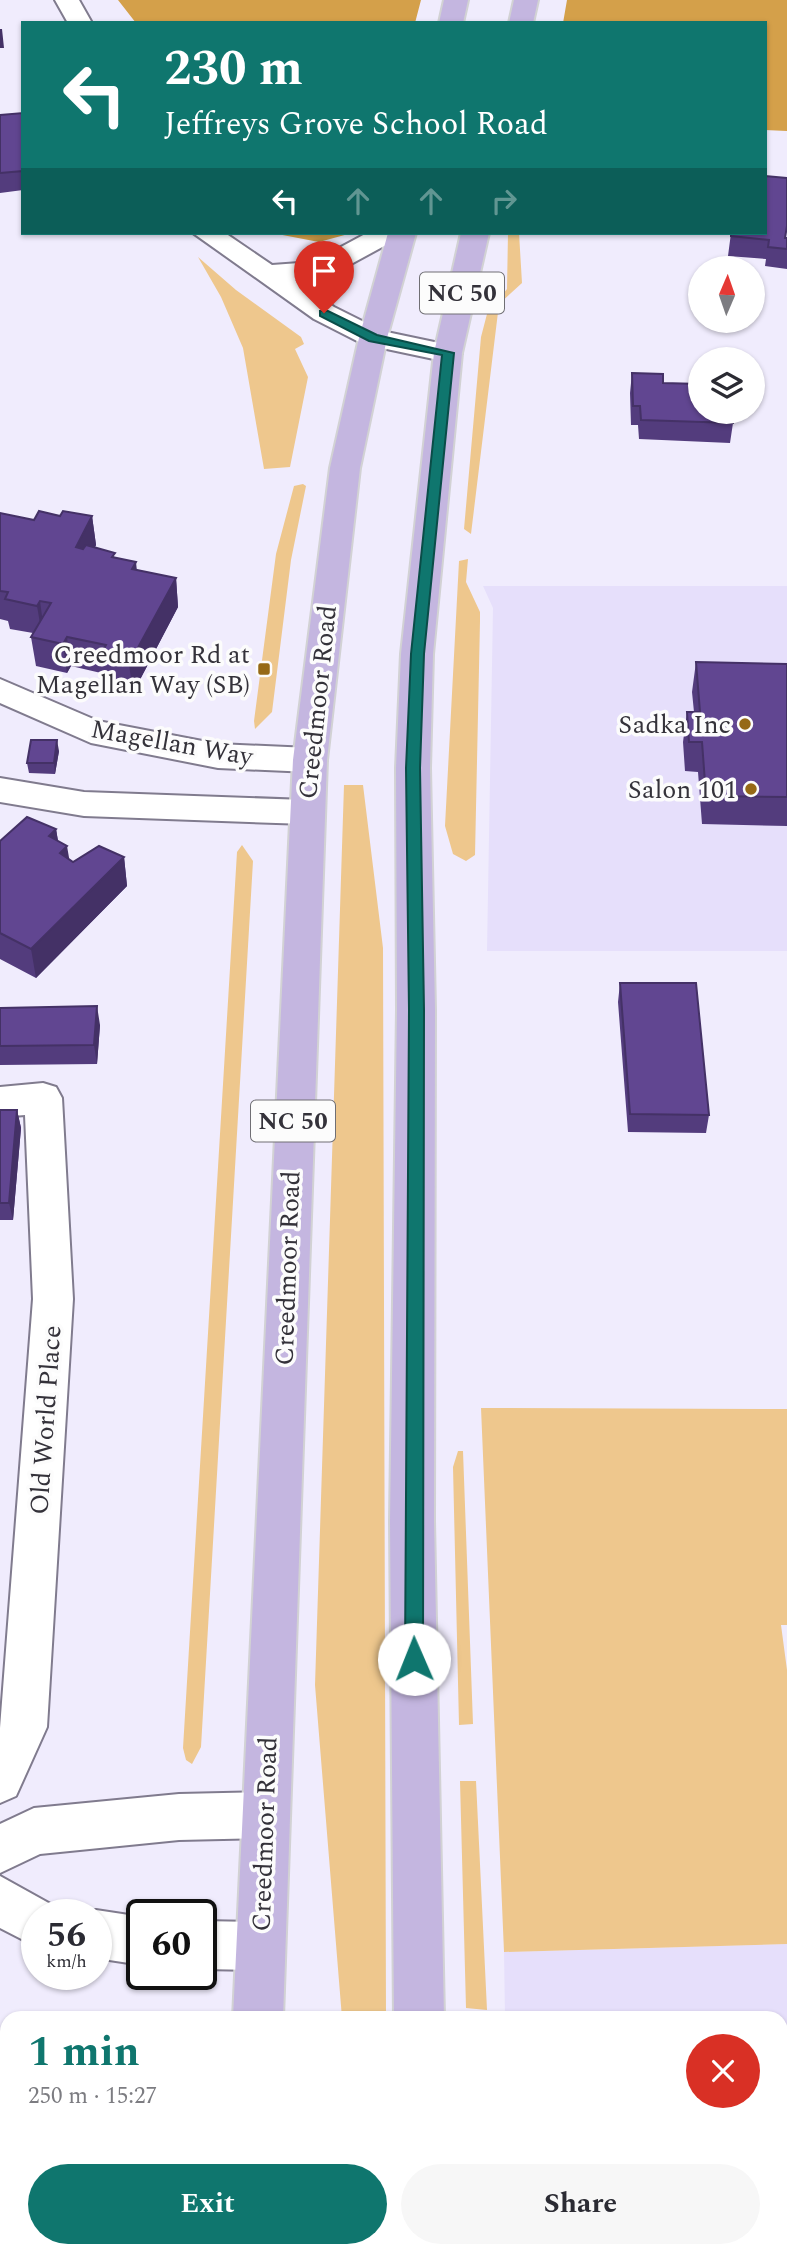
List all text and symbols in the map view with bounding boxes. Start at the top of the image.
text: 230 m [164,32,303,107]
icon: left [49,49,140,140]
text: Jeffreys Grove School Road [164,100,548,149]
icon: left [266,182,304,220]
icon: ahead [339,182,377,220]
icon: ahead [412,182,450,220]
icon: right [485,182,523,220]
pin [294,241,354,313]
icon: arrive [305,252,343,290]
north arrow [688,256,765,332]
map controls [688,256,765,424]
road number: NC 50 [420,272,504,314]
button: layers [688,347,765,424]
street label: Creedmoor Road [288,603,348,801]
place label: Creedmoor Rd at Magellan Way (SB) [36,635,250,705]
marker: Creedmoor Rd at Magellan Way (SB) [256,661,272,677]
place label: Sadka Inc [618,705,731,745]
street label: Magellan Way [88,709,257,777]
marker: Sadka Inc [737,716,753,732]
place label: Salon 101 [628,770,737,810]
marker: Salon 101 [743,781,759,797]
road number: NC 50 [251,1100,335,1142]
street label: Creedmoor Road [265,1170,311,1366]
street label: Old World Place [19,1324,73,1516]
position arrow [377,1622,451,1696]
street label: Creedmoor Road [242,1736,288,1932]
speed limit sign: 60 [126,1899,217,1990]
text: 56 [47,1909,86,1962]
text: km/h [46,1948,87,1975]
text: 1 min [28,2021,140,2084]
button: close [686,2034,760,2108]
text: 250 m · 15:27 [28,2079,157,2114]
button: Exit [28,2164,387,2244]
button: Share [401,2164,760,2244]

